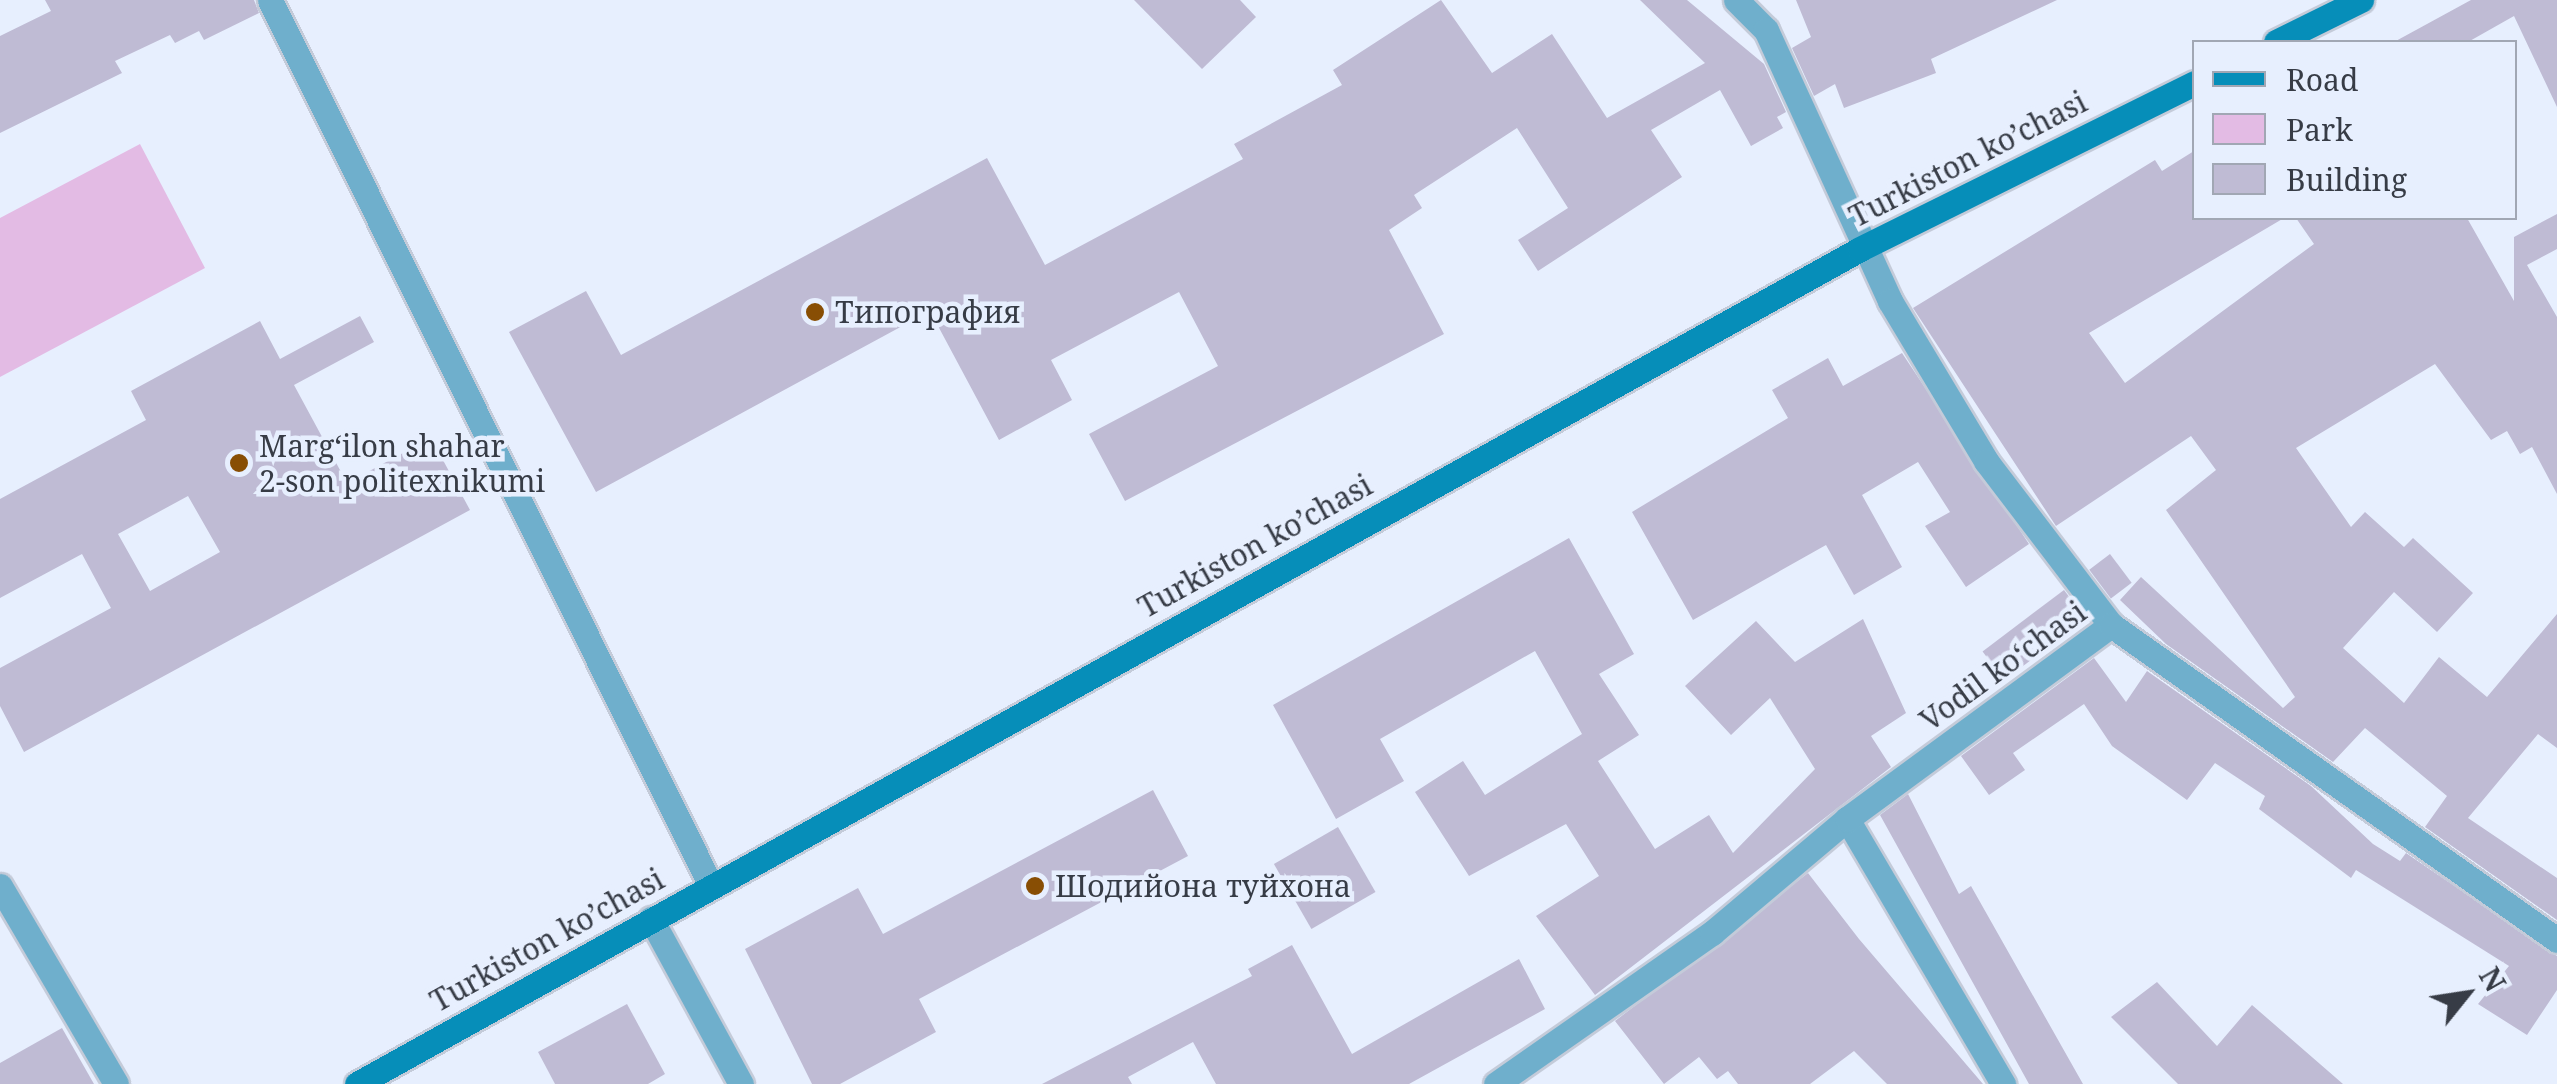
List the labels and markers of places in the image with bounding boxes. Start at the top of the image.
place label: Типография [835,294,1021,330]
marker: Типография [804,301,826,323]
place label: Margʻilon shahar 2-son politexnikumi [259,428,545,498]
marker: Margʻilon shahar 2-son politexnikumi [228,452,250,474]
place label: Шодийона туйхона [1055,868,1351,904]
marker: Шодийона туйхона [1024,875,1046,897]

